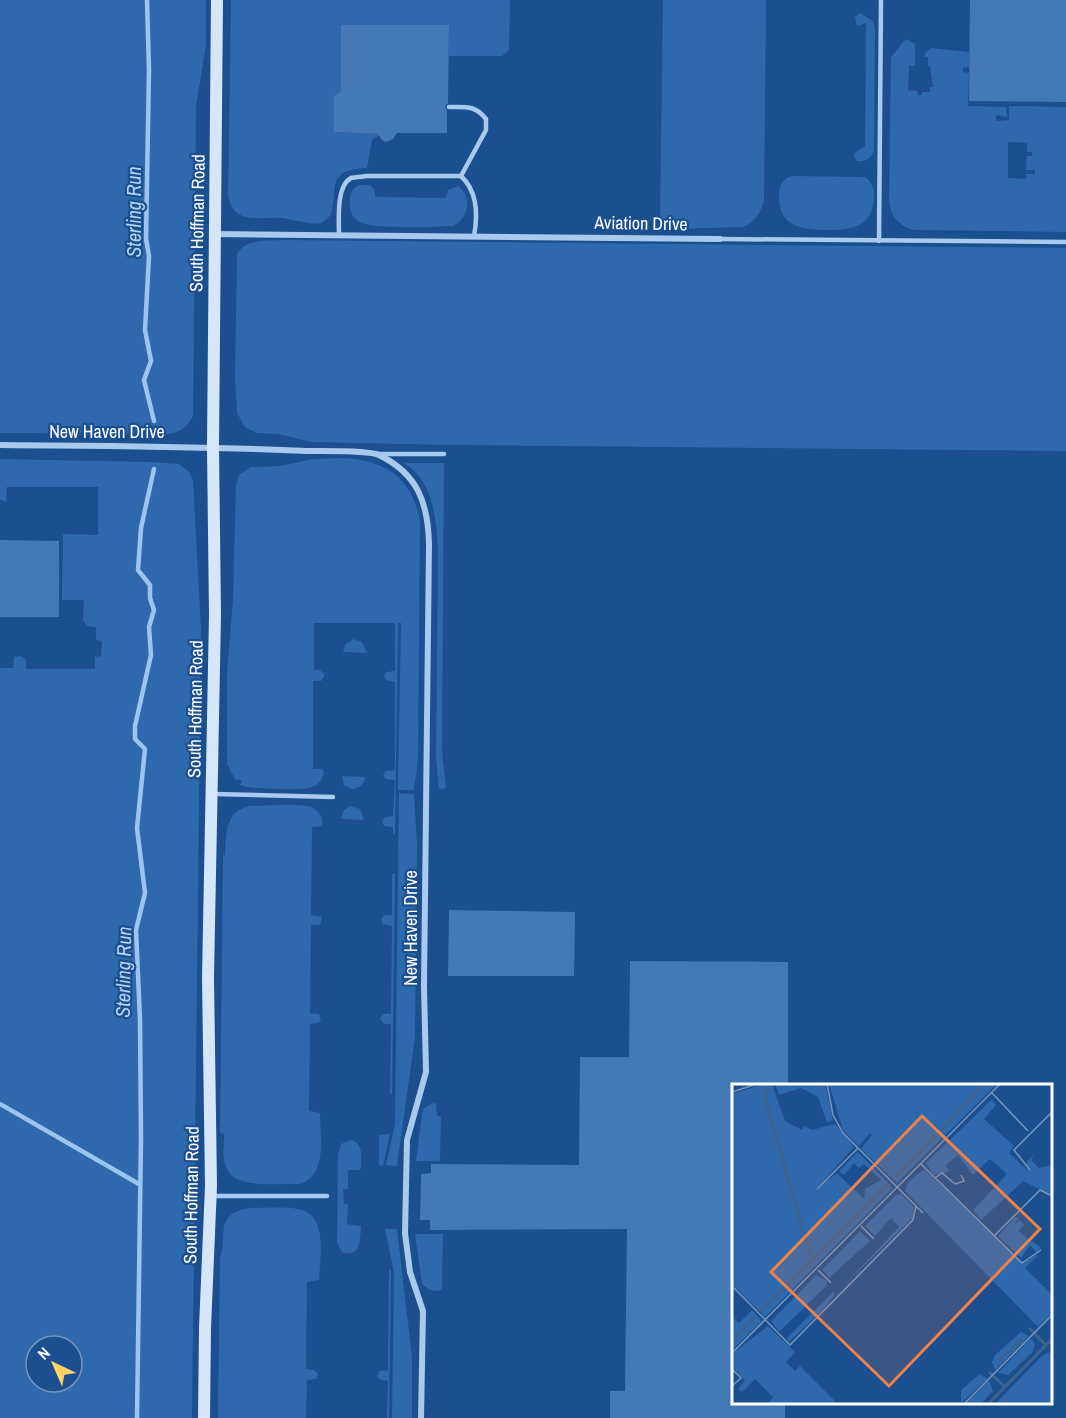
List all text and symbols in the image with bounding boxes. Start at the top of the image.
street label: South Hoffman Road [183,154,211,292]
water label: Sterling Run [120,166,147,258]
street label: Aviation Drive [593,210,688,236]
street label: New Haven Drive [49,419,165,444]
street label: South Hoffman Road [181,640,209,778]
street label: New Haven Drive [398,870,423,986]
water label: Sterling Run [109,926,137,1018]
inset map [732,1084,1051,1403]
street label: South Hoffman Road [177,1126,205,1264]
north arrow [24,1334,84,1394]
text: N [33,1342,55,1364]

